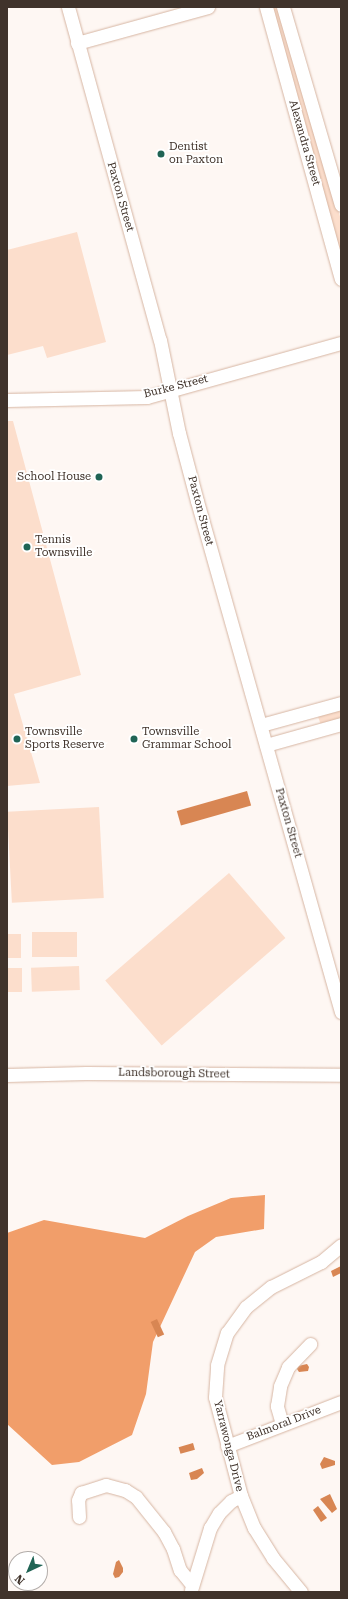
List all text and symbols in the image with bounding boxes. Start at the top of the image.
street label: Alexandra Street [285,99,323,187]
place label: Dentist on Paxton [169,141,223,167]
marker: Dentist on Paxton [156,149,166,159]
street label: Paxton Street [104,161,136,233]
street label: Burke Street [143,373,209,401]
place label: School House [17,470,91,484]
marker: School House [94,472,104,482]
street label: Paxton Street [184,475,216,547]
place label: Tennis Townsville [35,534,92,560]
marker: Tennis Townsville [22,542,32,552]
place label: Townsville Sports Reserve [25,726,104,752]
place label: Townsville Grammar School [142,726,231,752]
marker: Townsville Sports Reserve [12,734,22,744]
marker: Townsville Grammar School [129,734,139,744]
street label: Paxton Street [272,787,304,859]
street label: Landsborough Street [118,1066,230,1082]
street label: Yarrawonga Drive [210,1399,246,1493]
street label: Balmoral Drive [245,1404,323,1444]
north arrow [8,1551,48,1591]
text: N [12,1572,28,1587]

